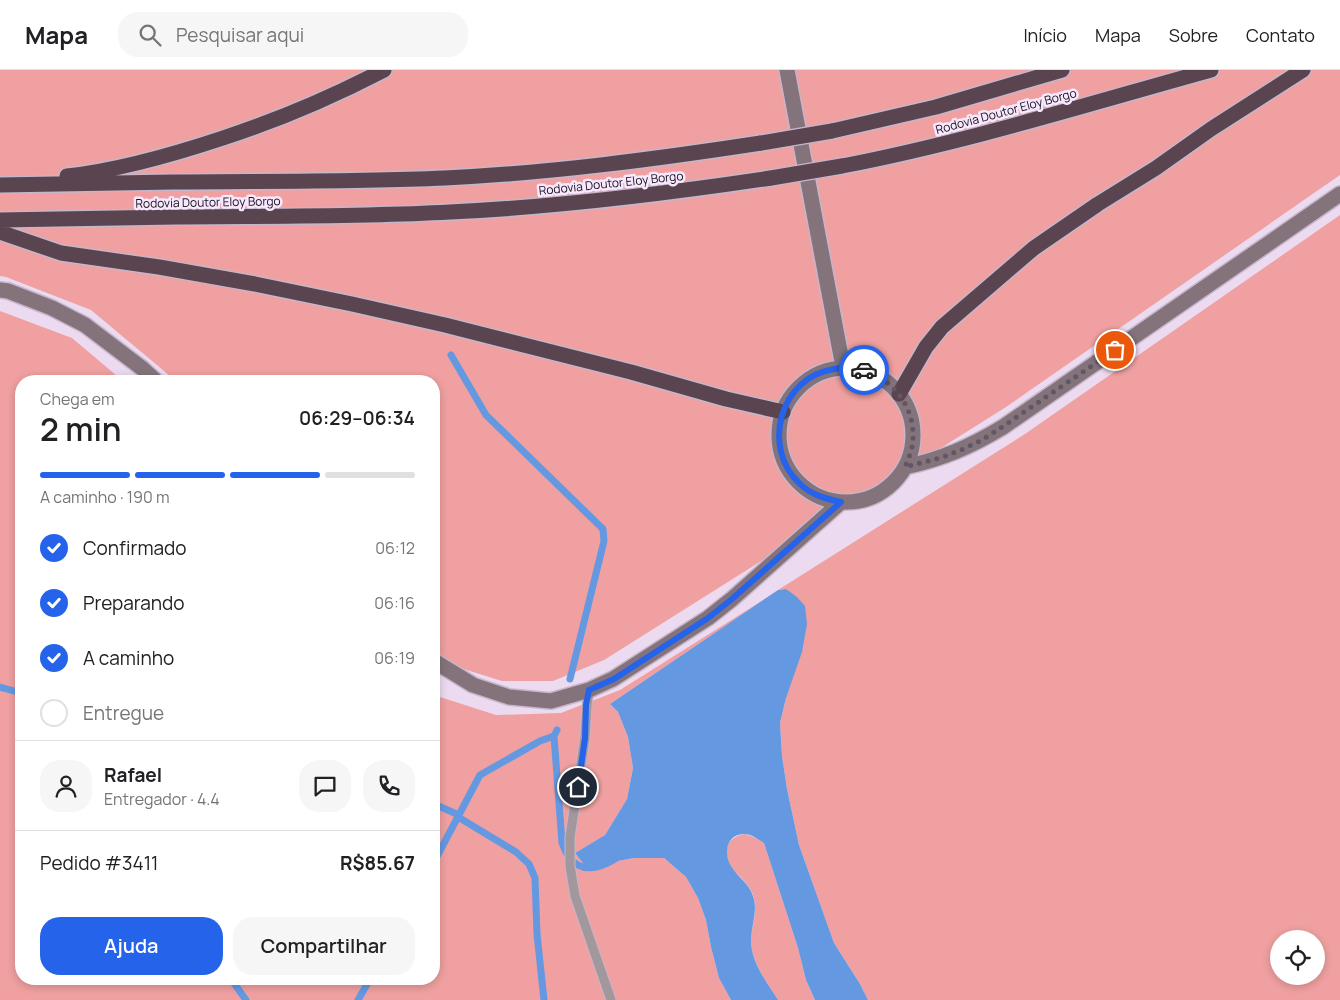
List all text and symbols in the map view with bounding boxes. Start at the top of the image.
search box [118,12,468,57]
text: Mapa [25,18,88,51]
icon: search [136,21,164,49]
text: Pesquisar aqui [176,22,304,48]
text: Início [1023,23,1067,47]
text: Mapa [1095,23,1141,47]
text: Sobre [1169,23,1218,47]
text: Contato [1246,23,1315,47]
street label: Rodovia Doutor Eloy Borgo [934,84,1078,138]
street label: Rodovia Doutor Eloy Borgo [538,167,684,199]
street label: Rodovia Doutor Eloy Borgo [135,192,281,212]
pin [1094,329,1136,371]
icon: bag [1101,336,1129,364]
courier [839,345,889,395]
icon: car [850,356,878,384]
text: Chega em [40,388,115,410]
text: 06:29–06:34 [299,405,415,431]
text: 2 min [40,407,122,451]
text: A caminho · 190 m [40,486,170,508]
icon: check [40,534,68,562]
text: Confirmado [83,535,187,561]
text: 06:12 [375,537,415,559]
icon: check [40,589,68,617]
text: Preparando [83,590,185,616]
text: 06:16 [374,592,415,614]
icon: check [40,644,68,672]
text: A caminho [83,645,174,671]
text: 06:19 [374,647,415,669]
text: Entregue [83,700,164,726]
button: person [40,760,92,812]
button: chat [299,760,351,812]
button: phone [363,760,415,812]
text: Rafael [104,762,162,788]
pin [557,766,599,808]
icon: home [564,773,592,801]
text: Entregador · 4.4 [104,788,220,810]
text: Pedido #3411 [40,850,159,876]
text: R$85.67 [340,850,415,876]
button: Ajuda [40,917,223,975]
button: Compartilhar [233,917,415,975]
map controls [1270,930,1325,985]
button: locate [1270,930,1325,985]

